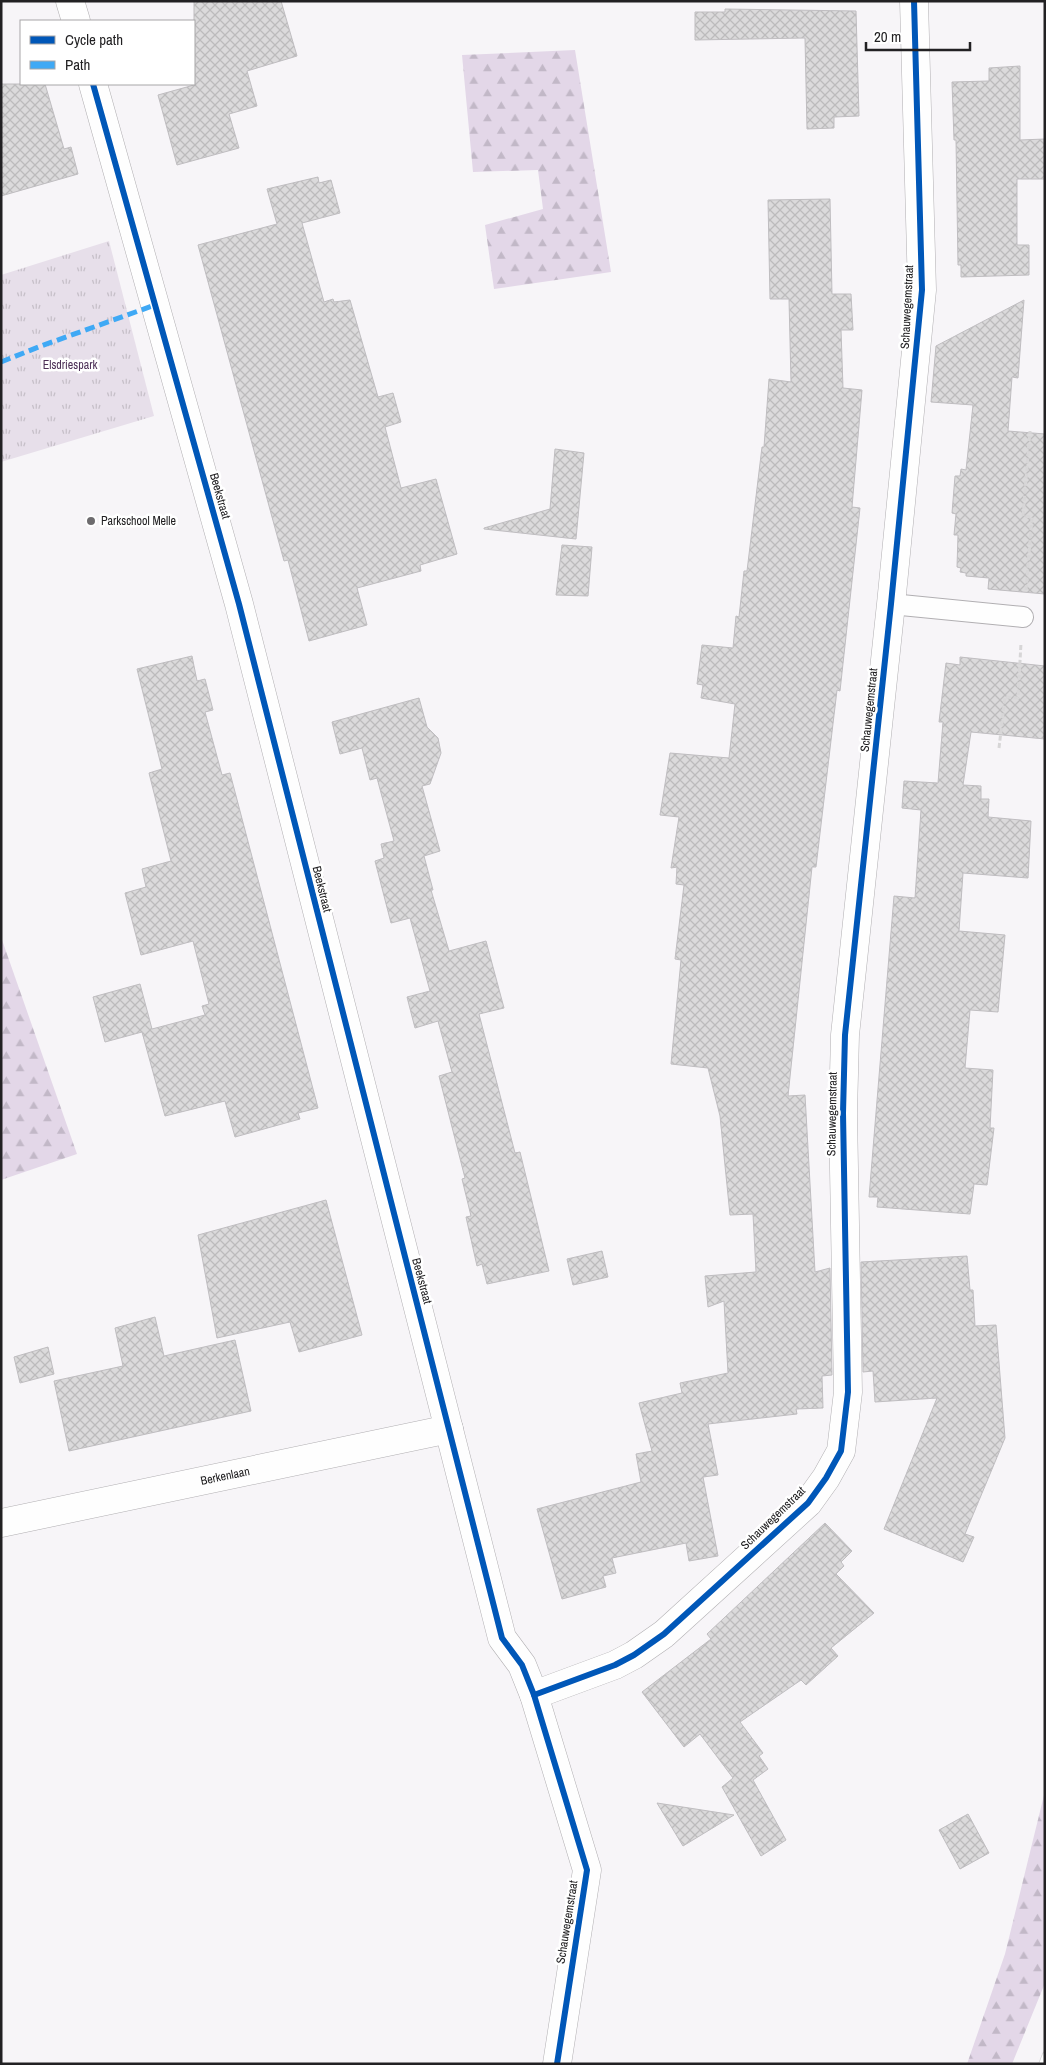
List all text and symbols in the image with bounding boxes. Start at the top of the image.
legend [20,20,195,85]
scale bar [866,20,970,52]
text: 20 m [874,26,901,47]
text: Cycle path [65,29,123,50]
text: Path [65,54,90,75]
street label: Schauwegemstraat [897,264,917,349]
park label: Elsdriespark [43,357,97,373]
street label: Beekstraat [206,471,234,521]
place label: Parkschool Melle [101,513,176,529]
marker: Parkschool Melle [85,515,97,527]
street label: Schauwegemstraat [857,667,881,753]
street label: Beekstraat [309,864,336,914]
street label: Schauwegemstraat [823,1071,841,1156]
street label: Beekstraat [408,1256,436,1306]
street label: Berkenlaan [199,1463,251,1489]
street label: Schauwegemstraat [737,1483,809,1553]
street label: Schauwegemstraat [553,1879,582,1965]

